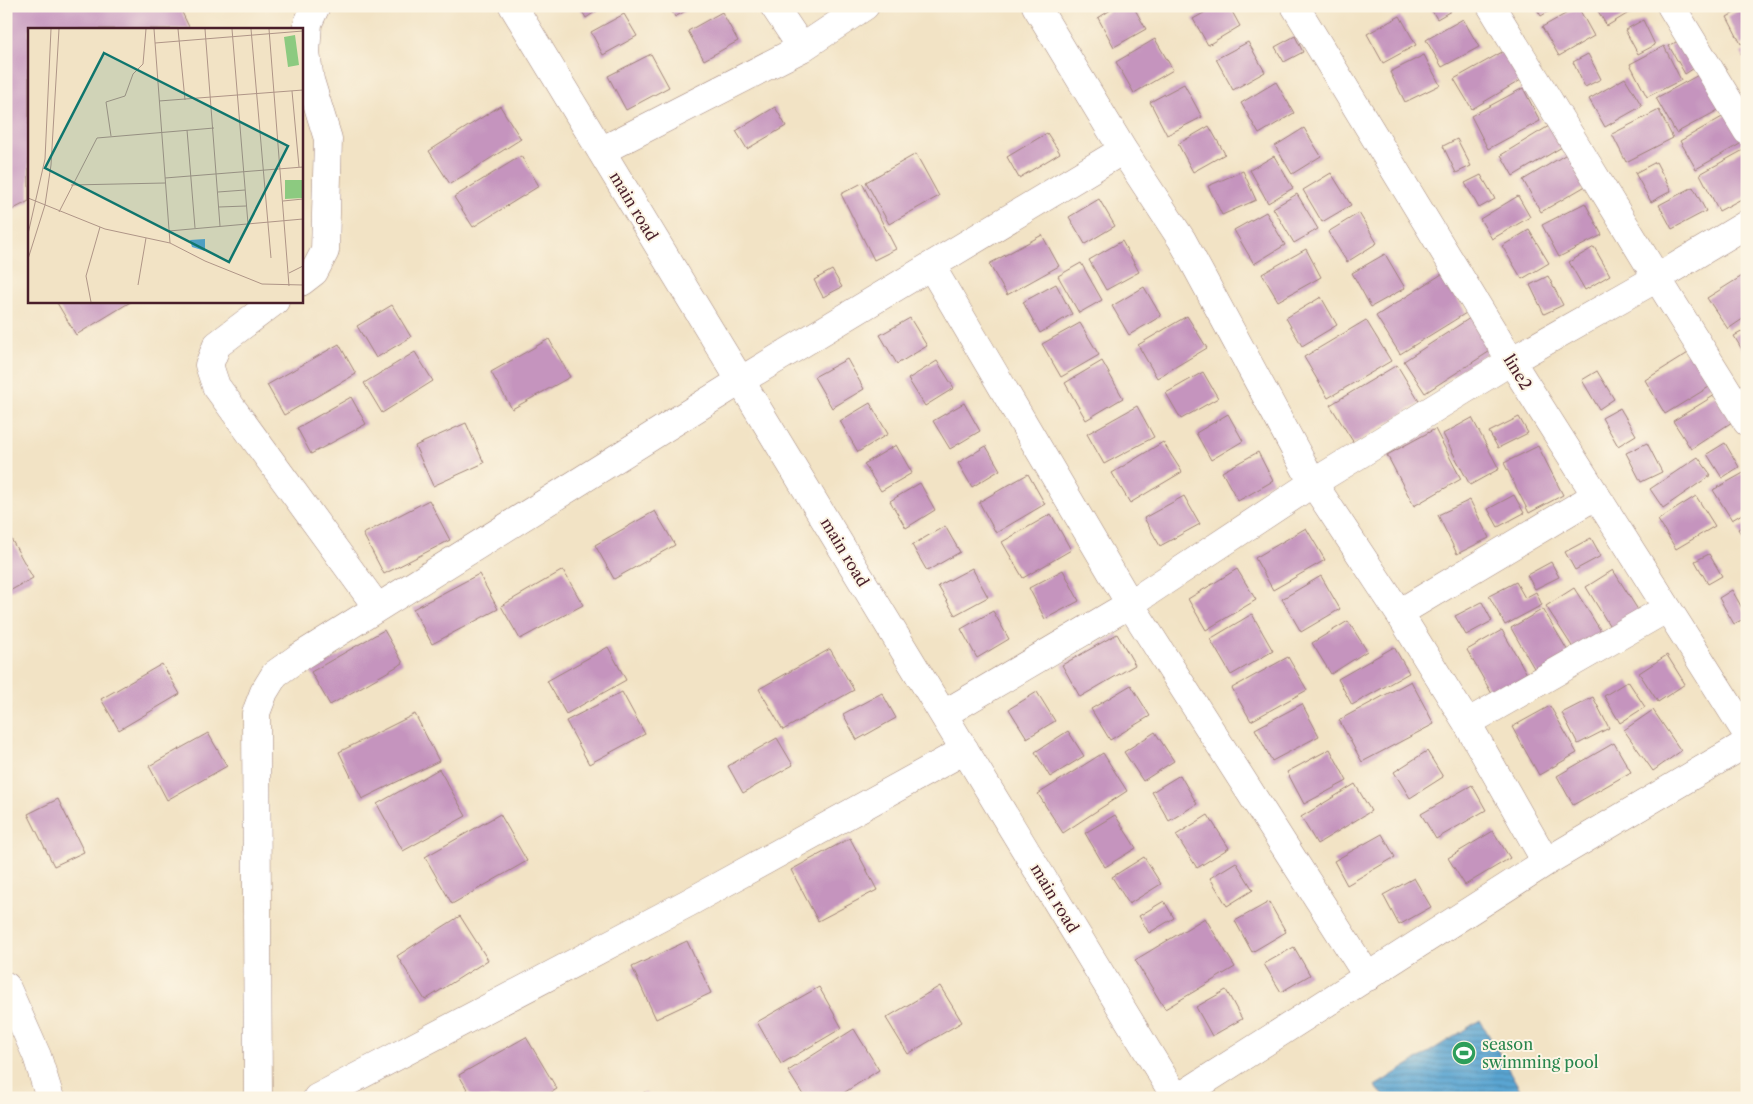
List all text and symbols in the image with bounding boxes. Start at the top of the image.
inset map [28,28,302,302]
street label: main road [606,168,663,244]
street label: line2 [1500,351,1536,393]
street label: main road [817,514,874,590]
street label: main road [1027,860,1084,936]
place label: season swimming pool [1482,1034,1599,1072]
sports icon: season swimming pool [1451,1040,1477,1066]

